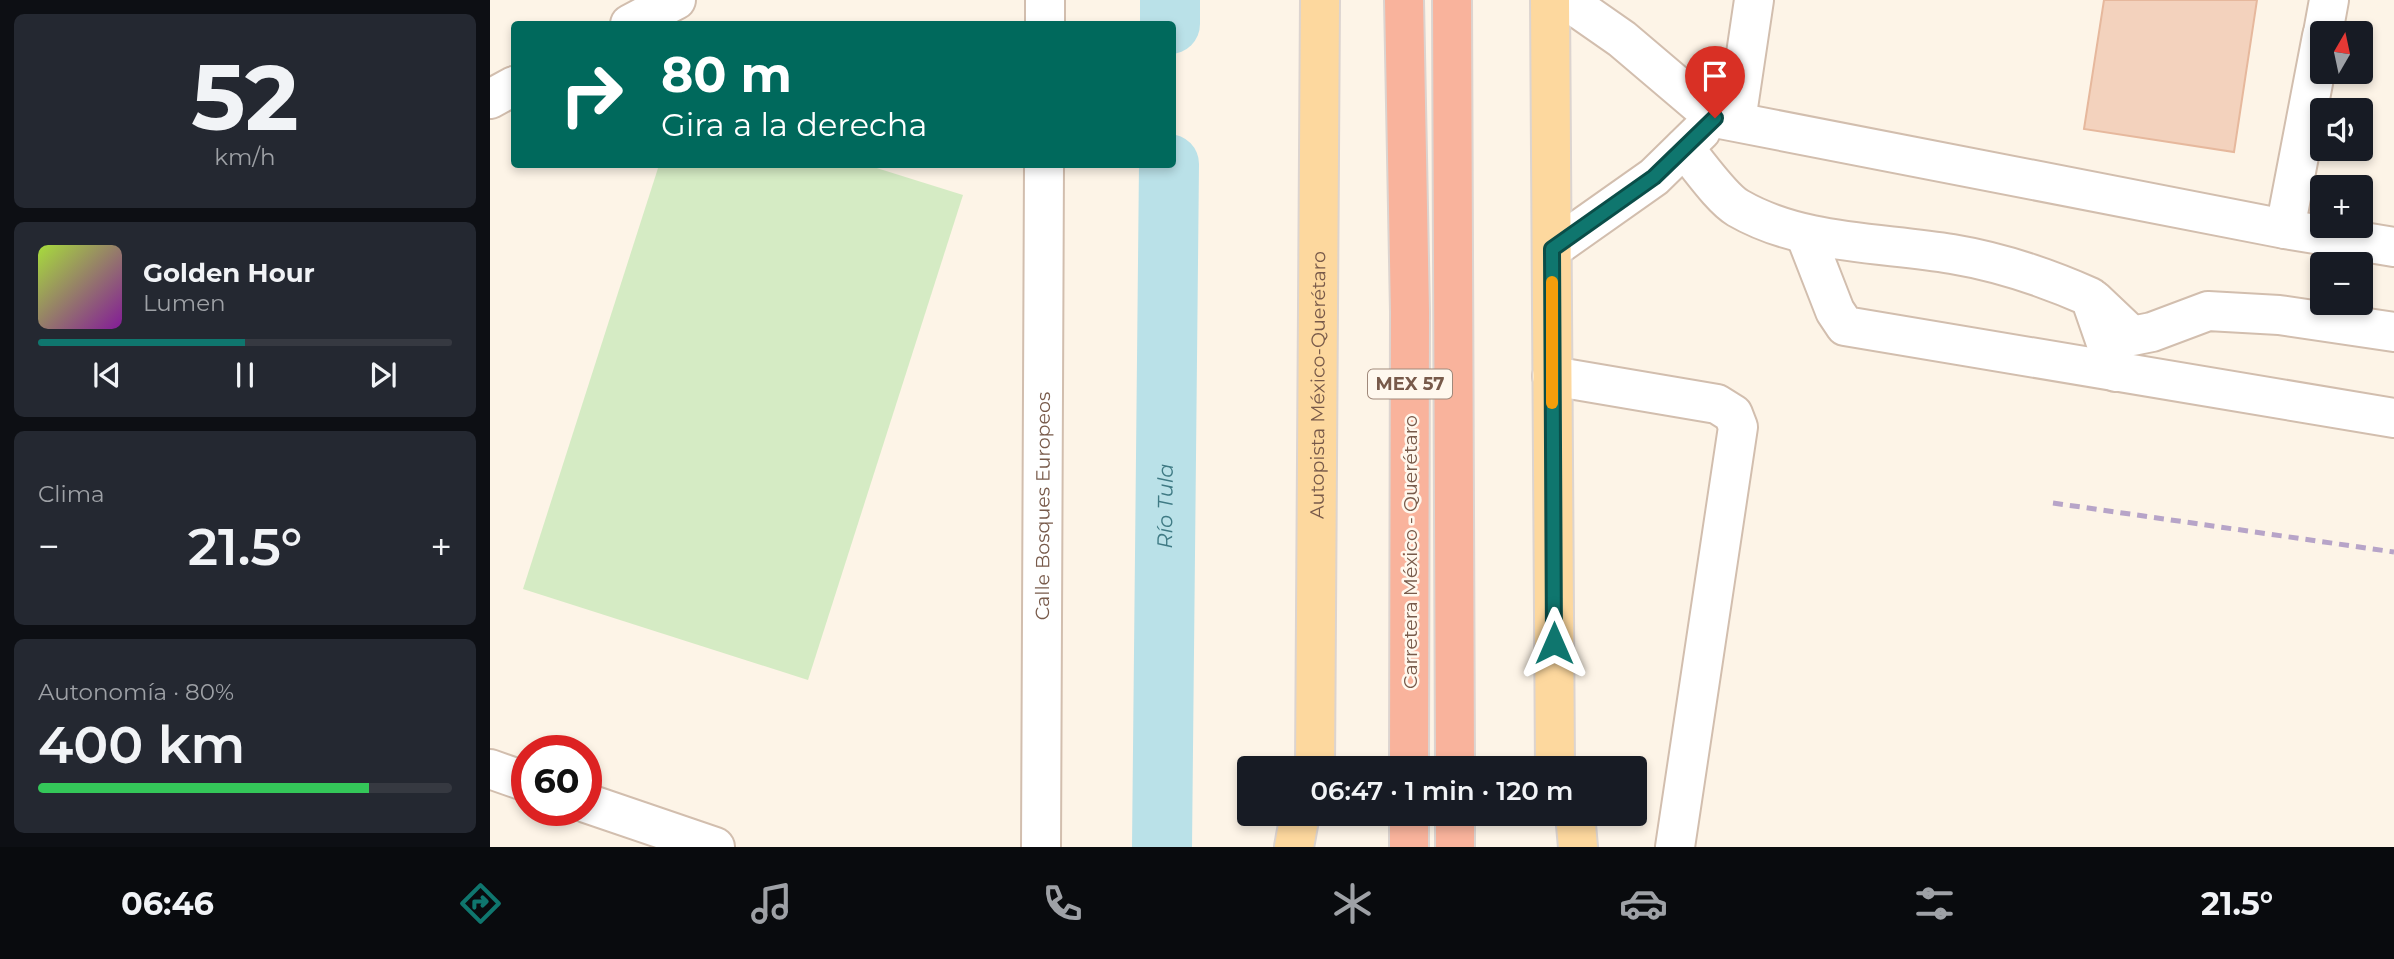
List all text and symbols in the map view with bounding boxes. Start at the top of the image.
north arrow [2310,21,2373,84]
map controls [2310,21,2373,315]
text: 52 [191,42,299,153]
text: 80 m [661,45,792,104]
pin [1685,46,1745,118]
icon: right [546,49,637,140]
icon: arrive [1696,57,1734,95]
button: sound [2310,98,2373,161]
text: Gira a la derecha [661,105,927,144]
text: km/h [214,143,276,171]
button: + [2310,175,2373,238]
street label: Autopista México-Querétaro [1306,251,1330,519]
button: − [2310,252,2373,315]
text: Golden Hour [143,257,315,289]
text: Lumen [143,289,226,317]
icon: previous [88,356,126,394]
icon: pause [226,356,264,394]
icon: next [364,356,402,394]
road number: MEX 57 [1368,370,1452,398]
street label: Calle Bosques Europeos [1031,392,1055,620]
street label: Carretera México - Querétaro [1399,415,1422,689]
water label: Río Tula [1152,463,1178,549]
text: Clima [38,480,105,508]
text: 21.5° [188,515,302,578]
text: − [38,523,60,570]
text: + [430,523,452,570]
position arrow [1517,606,1591,680]
text: Autonomía · 80% [38,678,234,706]
text: 400 km [38,713,245,776]
speed limit sign: 60 [511,735,602,826]
text: 06:47 · 1 min · 120 m [1311,775,1573,807]
icon: directions [456,879,505,928]
icon: music [747,879,796,928]
icon: phone [1038,879,1087,928]
icon: climate [1328,879,1377,928]
icon: car [1619,879,1668,928]
icon: filters [1910,879,1959,928]
text: 06:46 [121,884,214,923]
text: 21.5° [2201,884,2273,923]

